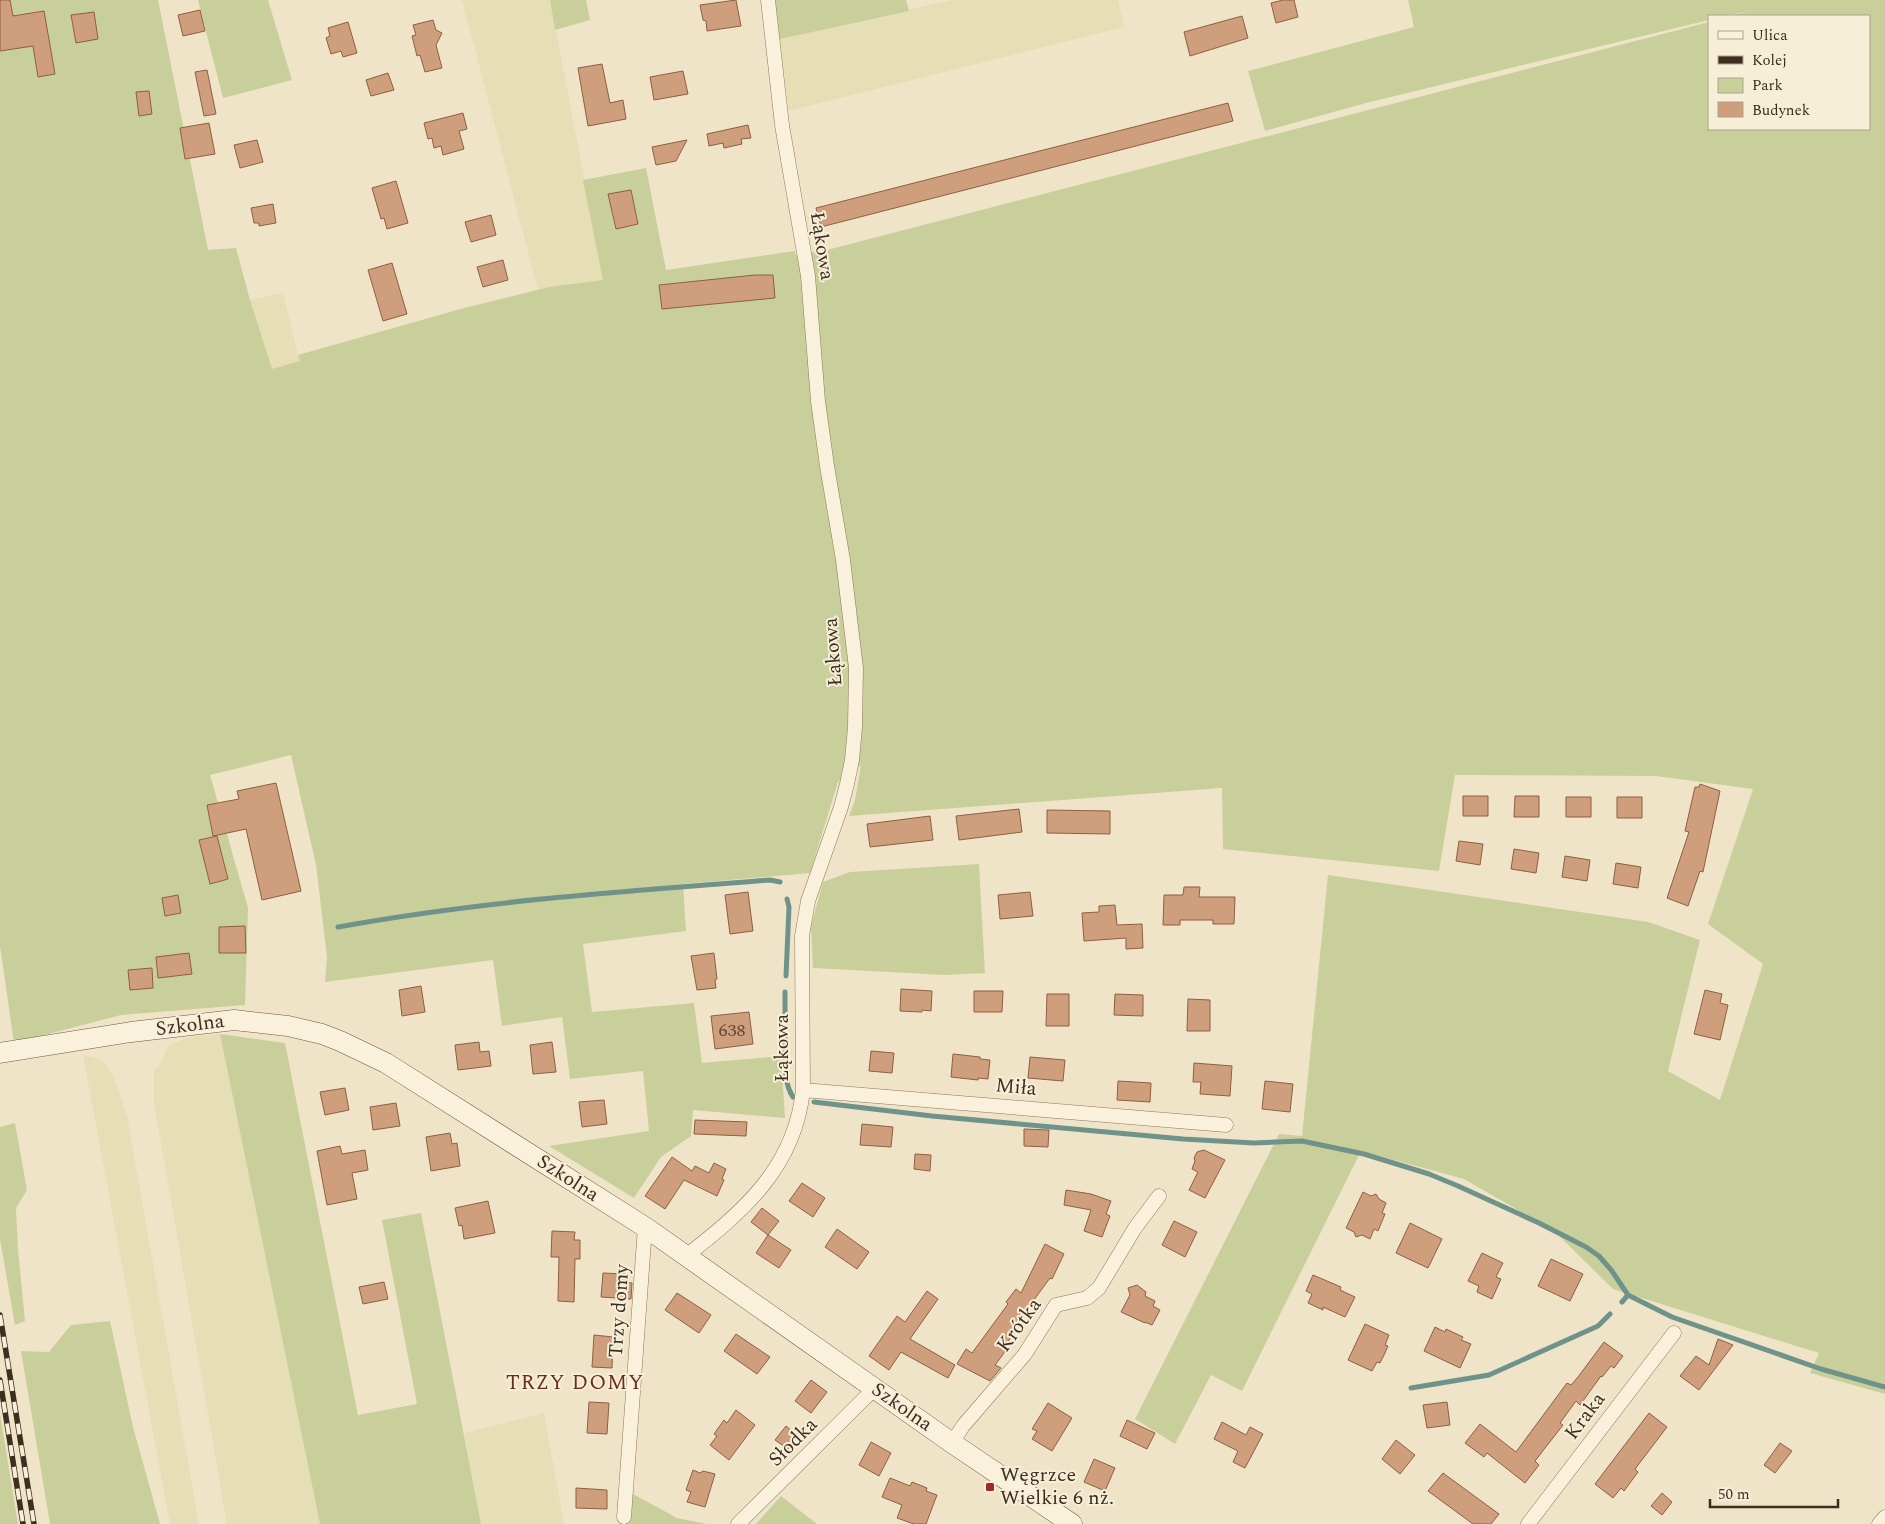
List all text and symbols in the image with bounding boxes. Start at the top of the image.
legend [1708,15,1870,130]
text: Ulica [1752,24,1788,47]
text: Kolej [1752,49,1787,72]
text: Park [1752,74,1783,97]
text: Budynek [1752,99,1810,122]
street label: Łąkowa [802,210,842,282]
street label: Łąkowa [816,616,850,687]
street label: Szkolna [154,1006,226,1044]
street label: Łąkowa [767,1013,797,1082]
house number: 638 [719,1017,746,1044]
street label: Miła [994,1070,1038,1104]
street label: Szkolna [531,1147,605,1209]
street label: Trzy domy [601,1262,637,1359]
street label: Krótka [989,1291,1049,1358]
district label: TRZY DOMY [506,1367,644,1399]
street label: Szkolna [865,1375,939,1439]
street label: Kraka [1557,1386,1613,1446]
street label: Słodka [761,1410,825,1474]
place label: Węgrzce Wielkie 6 nż. [1000,1460,1114,1513]
scale bar [1710,1476,1838,1508]
marker: Węgrzce Wielkie 6 nż. [984,1481,996,1493]
text: 50 m [1718,1483,1750,1506]

